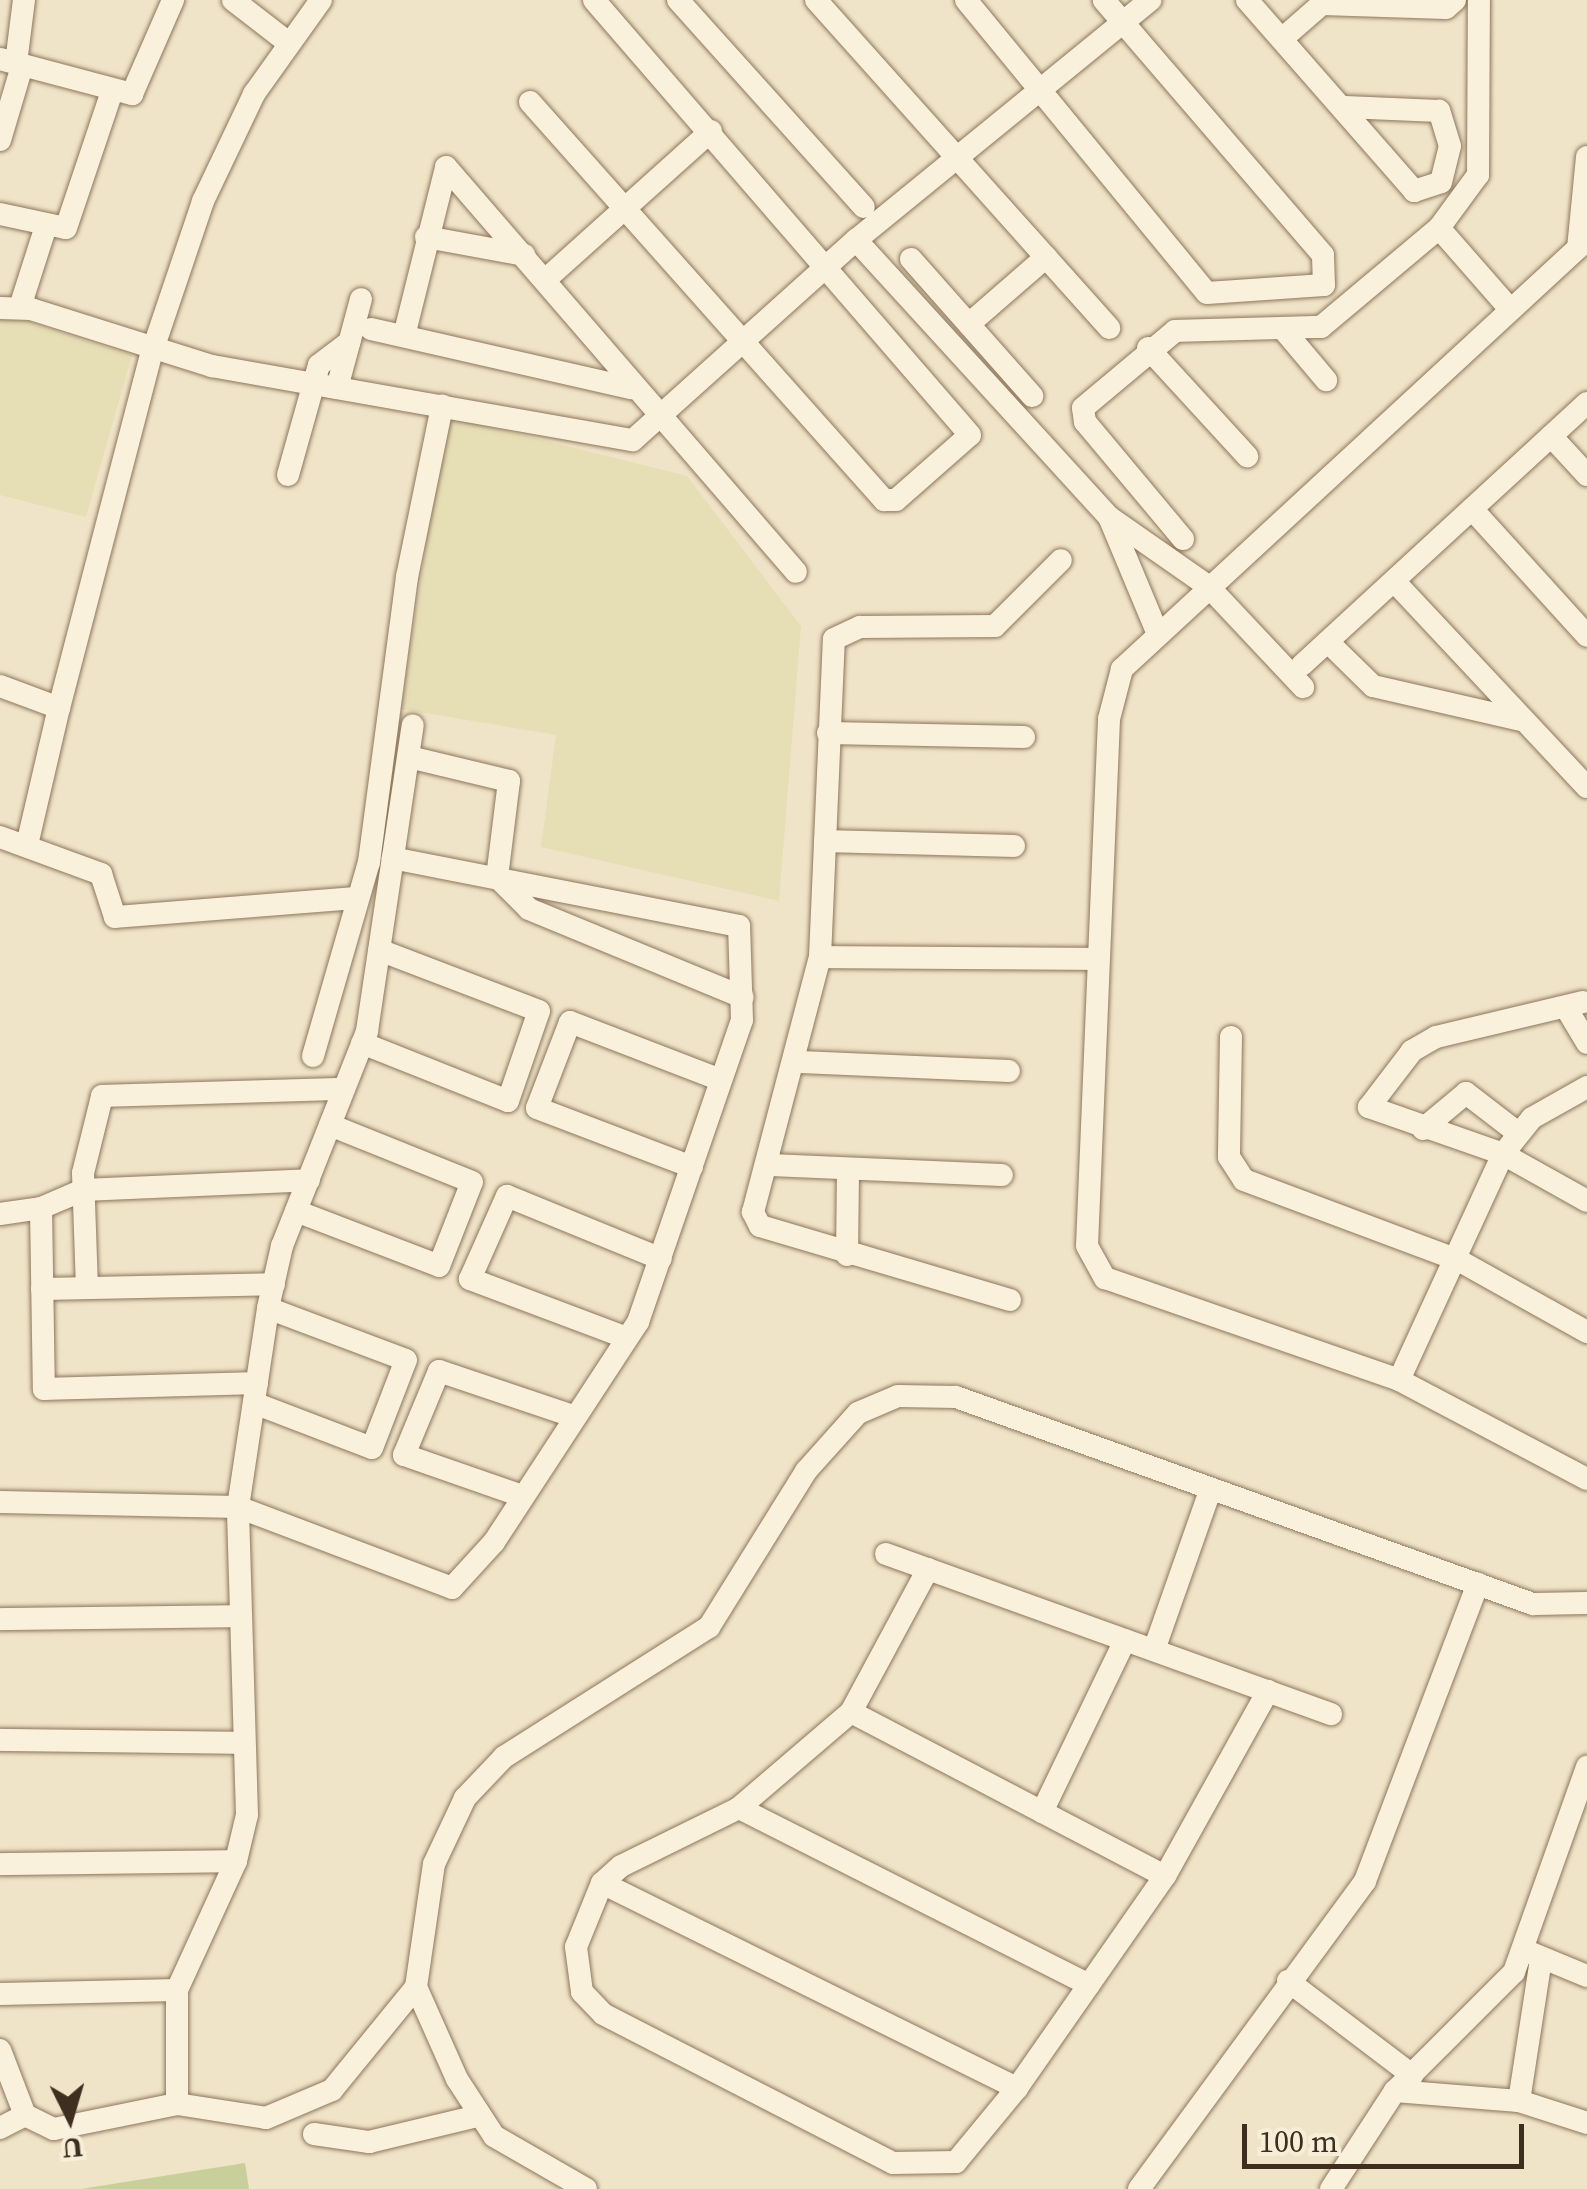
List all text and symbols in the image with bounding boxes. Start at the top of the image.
north arrow [20,2069,120,2169]
scale bar [1247,2104,1530,2166]
text: 100 m [1259,2121,1338,2162]
text: U [61,2129,84,2169]

